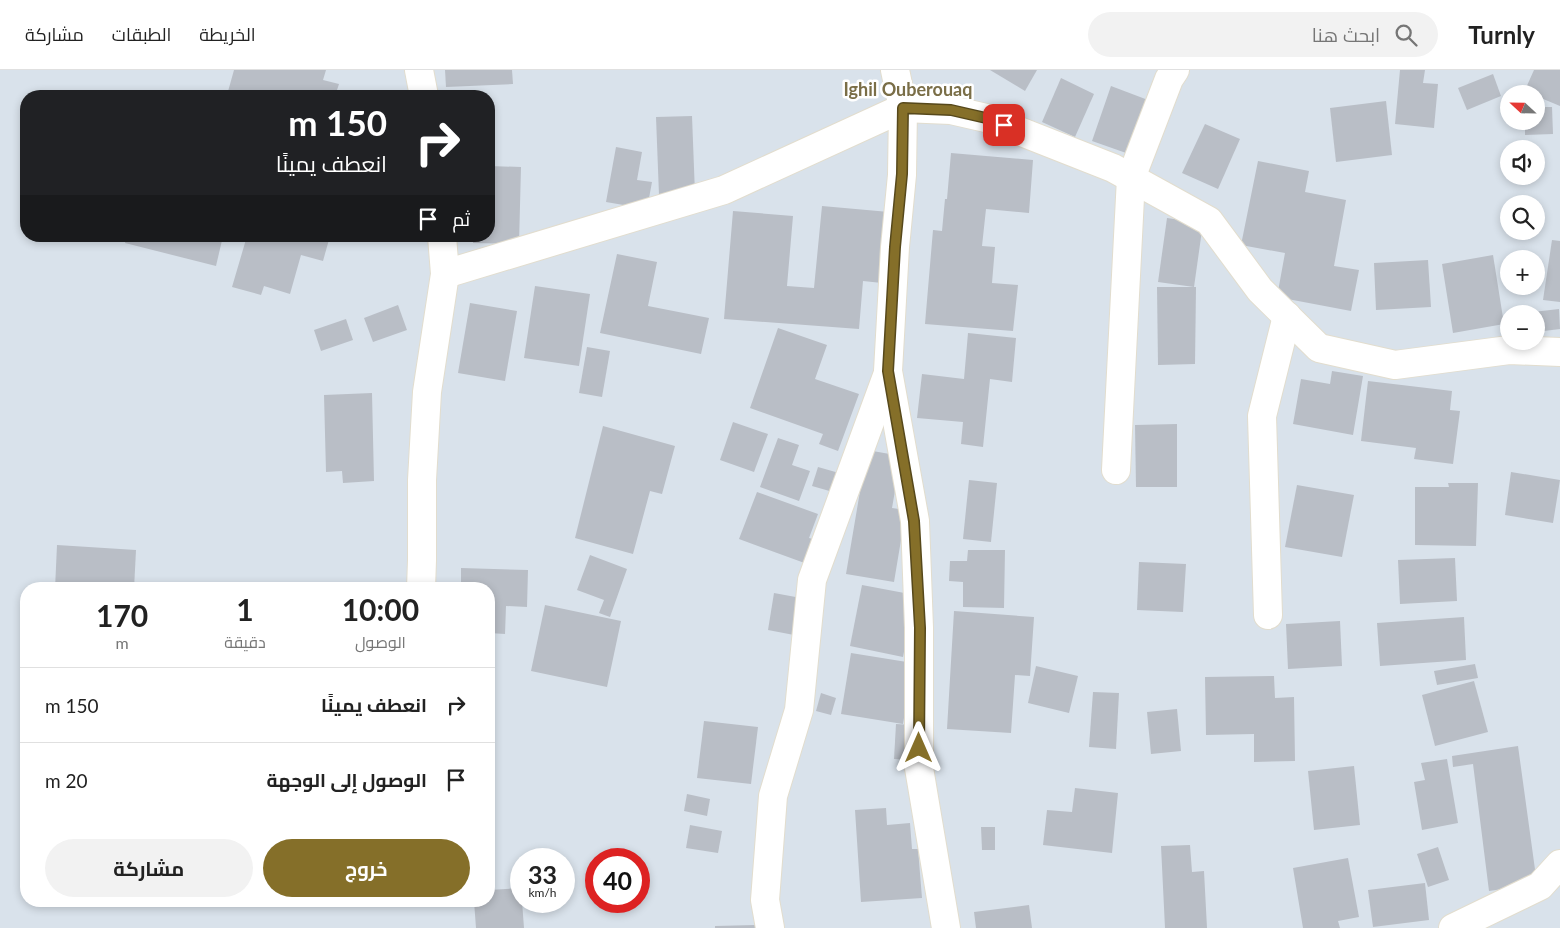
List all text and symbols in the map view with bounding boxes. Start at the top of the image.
search box [1088,12,1438,57]
text: Turnly [1468,20,1535,49]
icon: search [1392,21,1420,49]
text: مشاركة [25,23,84,45]
text: الطبقات [112,23,171,45]
text: الخريطة [199,23,256,45]
text: ابحث هنا [1312,23,1380,46]
district label: Ighil Ouberouaq [844,78,972,100]
north arrow [1500,85,1545,130]
map controls [1500,85,1545,350]
text: 150 m [288,101,387,143]
pin [983,104,1025,146]
icon: right [405,110,470,175]
icon: arrive [990,111,1018,139]
button: sound [1500,140,1545,185]
text: انعطف يمينًا [276,150,387,177]
button: search [1500,195,1545,240]
icon: arrive [414,205,442,233]
text: ثم [452,207,470,230]
button: + [1500,250,1545,295]
button: − [1500,305,1545,350]
text: 1 [236,591,254,627]
text: 10:00 [342,591,419,627]
text: 170 [96,597,148,633]
text: دقيقة [224,632,266,651]
text: الوصول [355,632,406,651]
text: m [116,633,129,652]
icon: right [442,691,470,719]
text: انعطف يمينًا [321,693,427,716]
text: 150 m [45,694,99,717]
position arrow [892,721,944,773]
icon: arrive [442,766,470,794]
text: الوصول إلى الوجهة [266,768,427,791]
text: 20 m [45,769,88,792]
button: مشاركة [45,839,253,897]
button: خروج [263,839,470,897]
speed limit sign: 40 [585,848,650,913]
text: 33 [528,859,557,889]
text: km/h [528,885,557,900]

